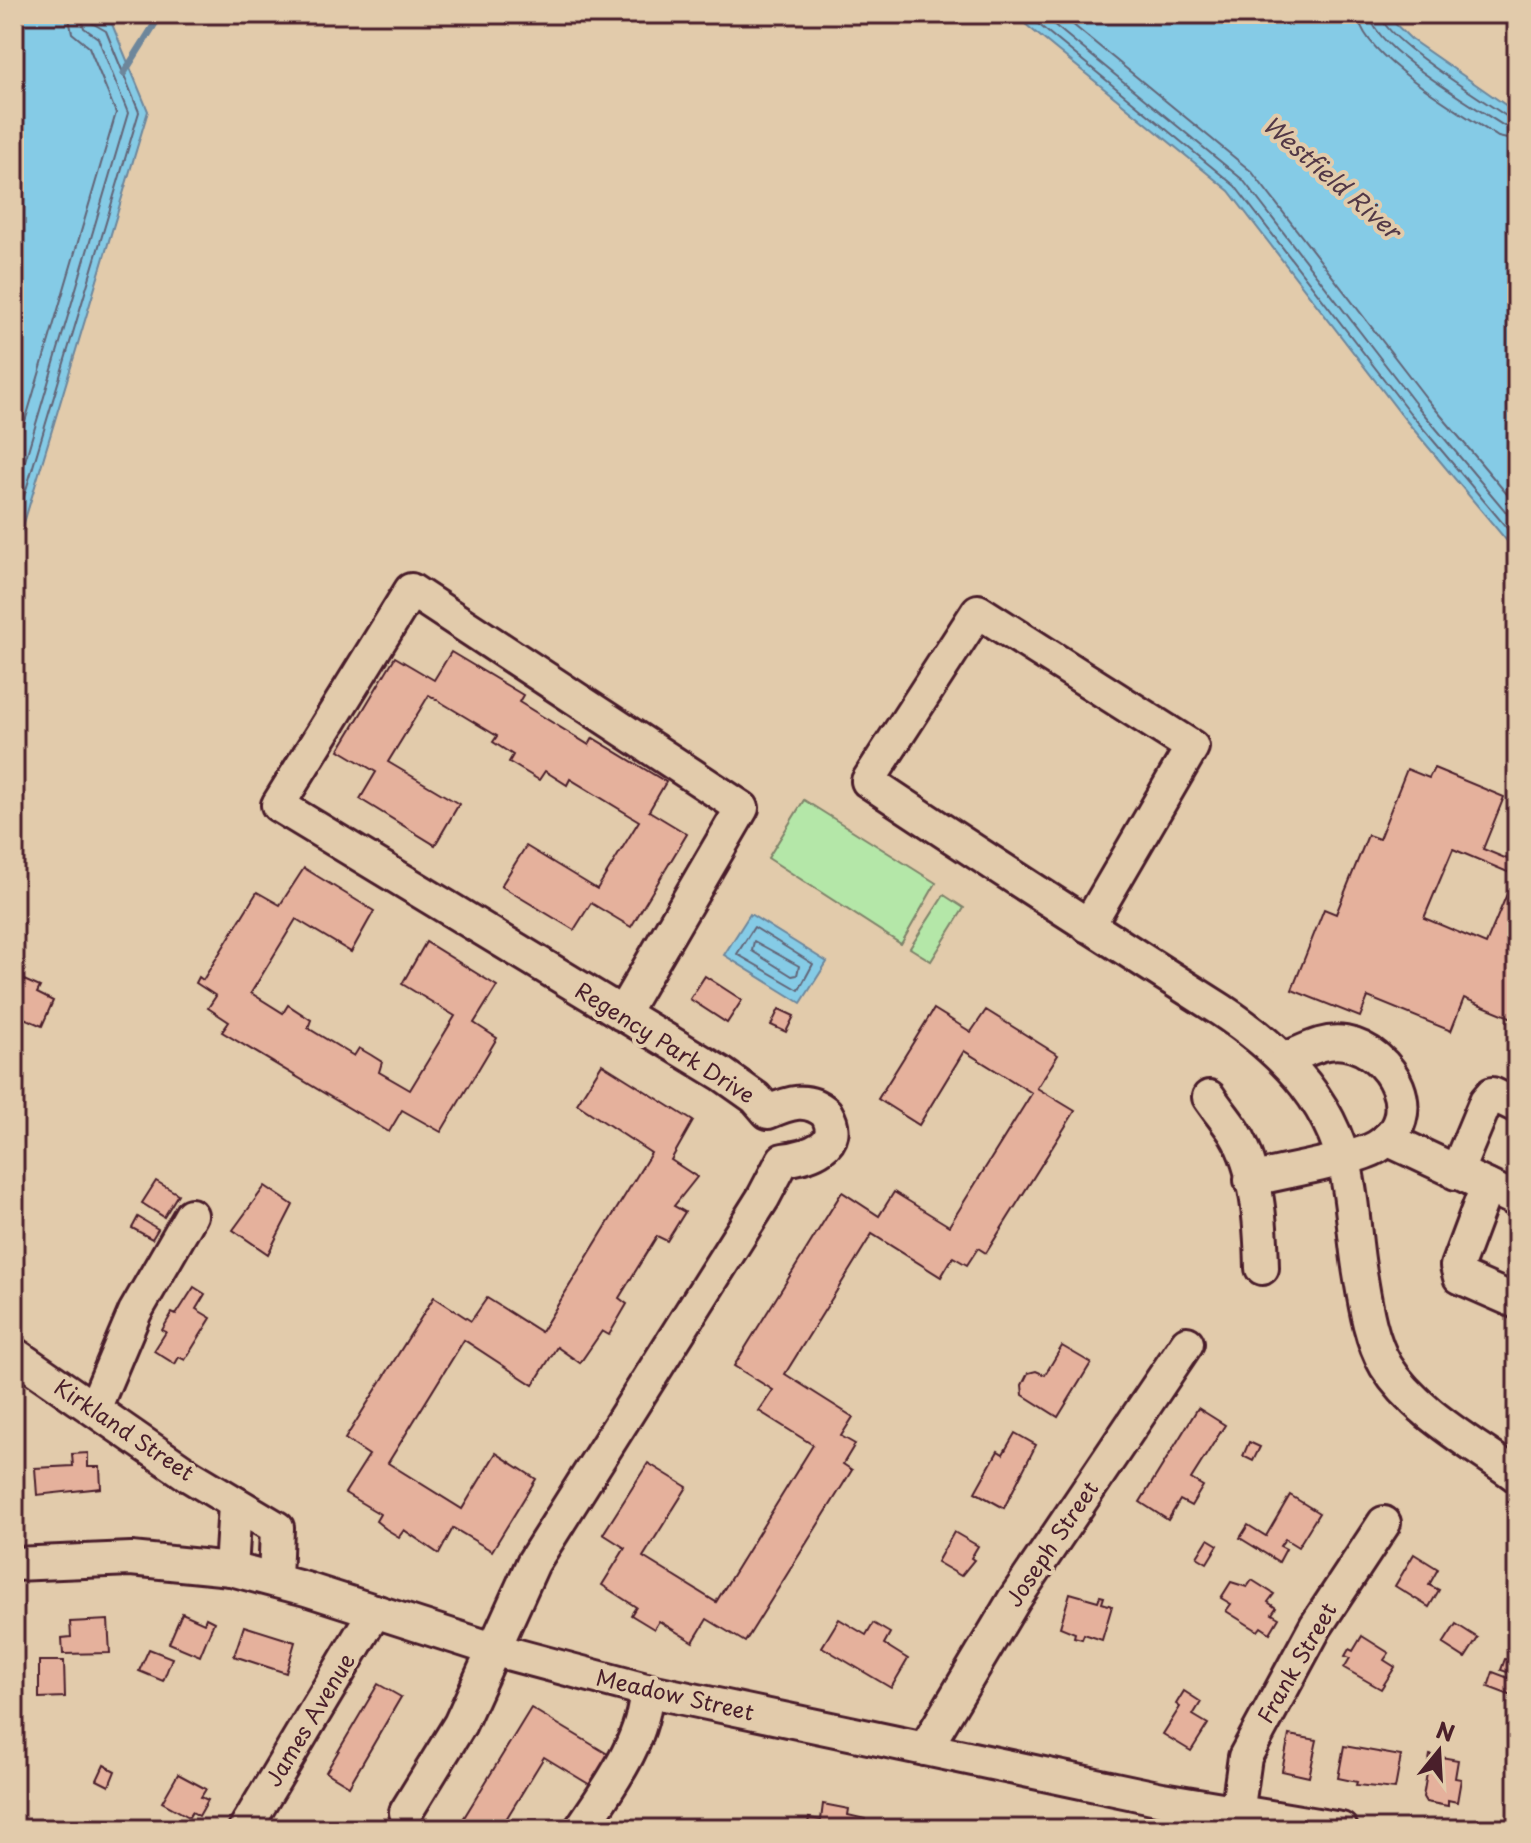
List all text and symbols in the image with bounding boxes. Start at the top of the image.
water label: Westfield River [1255,106,1412,249]
street label: Regency Park Drive [570,973,762,1110]
street label: Kirkland Street [48,1370,201,1488]
street label: Joseph Street [996,1473,1105,1613]
street label: Frank Street [1248,1596,1344,1729]
street label: James Avenue [256,1646,362,1792]
street label: Meadow Street [593,1659,758,1728]
north arrow [1399,1711,1479,1791]
text: N [1432,1712,1459,1749]

